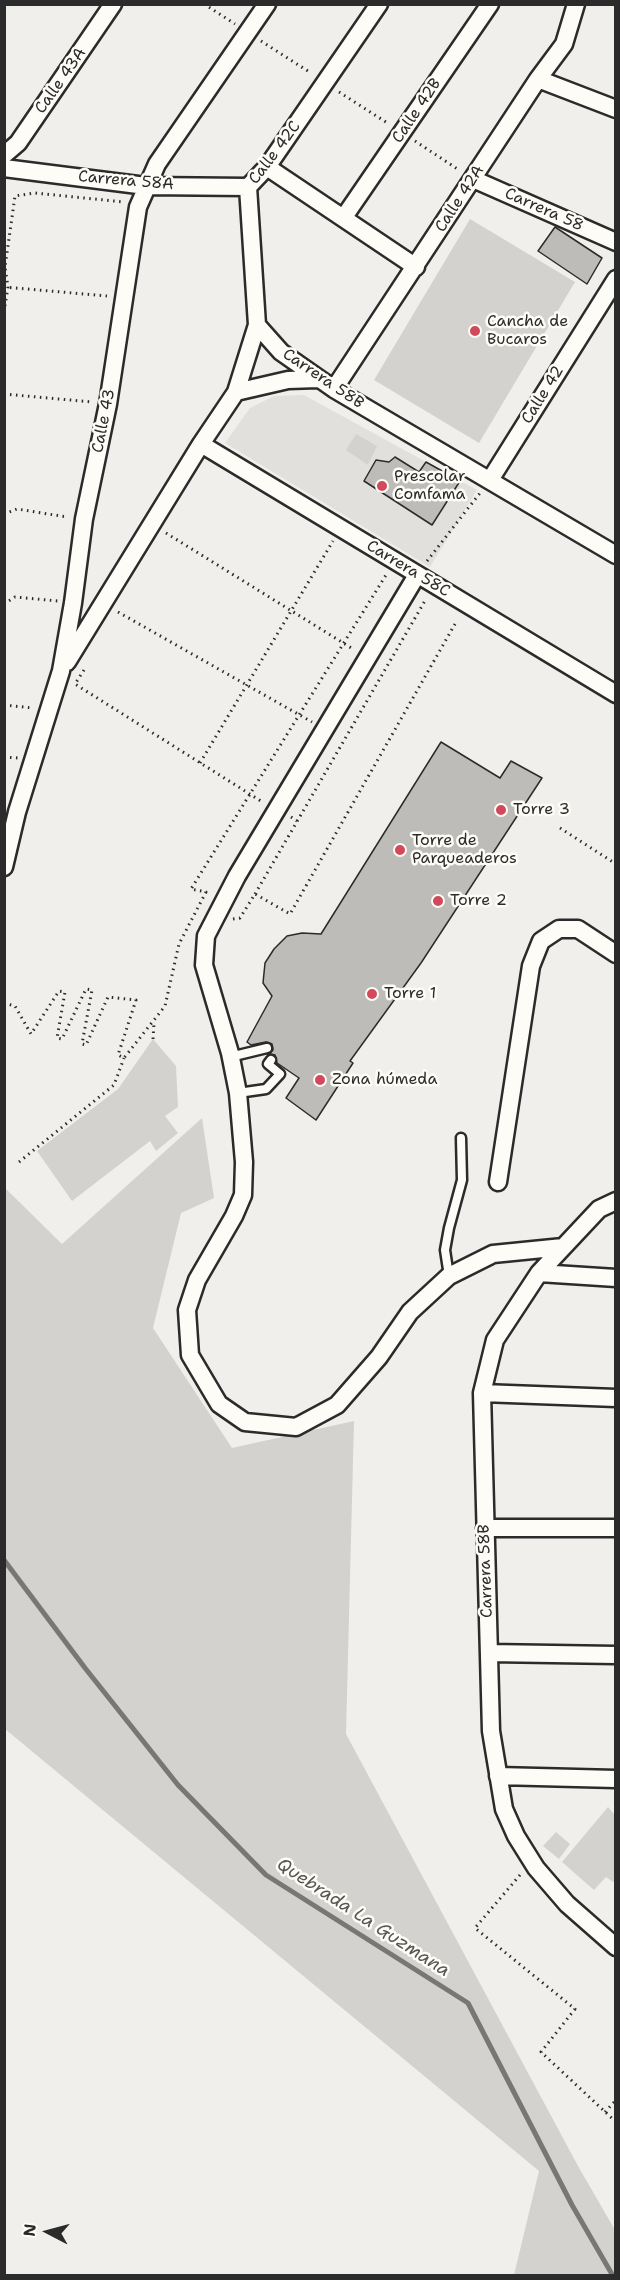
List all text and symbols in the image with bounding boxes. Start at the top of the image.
street label: Calle 43A [31,44,91,118]
street label: Calle 42B [388,75,446,147]
street label: Calle 42C [245,118,305,188]
street label: Calle 42A [431,162,489,236]
street label: Carrera 58A [77,167,175,195]
street label: Carrera 58 [502,184,586,236]
place label: Cancha de Bucaros [487,312,568,350]
marker: Cancha de Bucaros [468,324,482,338]
street label: Carrera 58B [279,345,367,413]
street label: Calle 42 [518,362,568,428]
street label: Calle 43 [88,387,120,455]
place label: Prescolar Comfama [394,467,466,505]
marker: Prescolar Comfama [375,479,389,493]
street label: Carrera 58C [363,537,453,601]
place label: Torre 3 [513,800,570,820]
marker: Torre 3 [494,803,508,817]
place label: Torre de Parqueaderos [412,831,517,869]
marker: Torre de Parqueaderos [393,843,407,857]
place label: Torre 2 [450,891,507,911]
marker: Torre 2 [431,894,445,908]
place label: Torre 1 [384,984,436,1004]
marker: Torre 1 [365,987,379,1001]
place label: Zona húmeda [332,1070,437,1090]
marker: Zona húmeda [313,1073,327,1087]
street label: Carrera 58B [475,1524,497,1618]
water label: Quebrada La Guzmana [273,1854,453,1982]
north arrow [18,2202,78,2262]
text: N [18,2223,41,2237]

